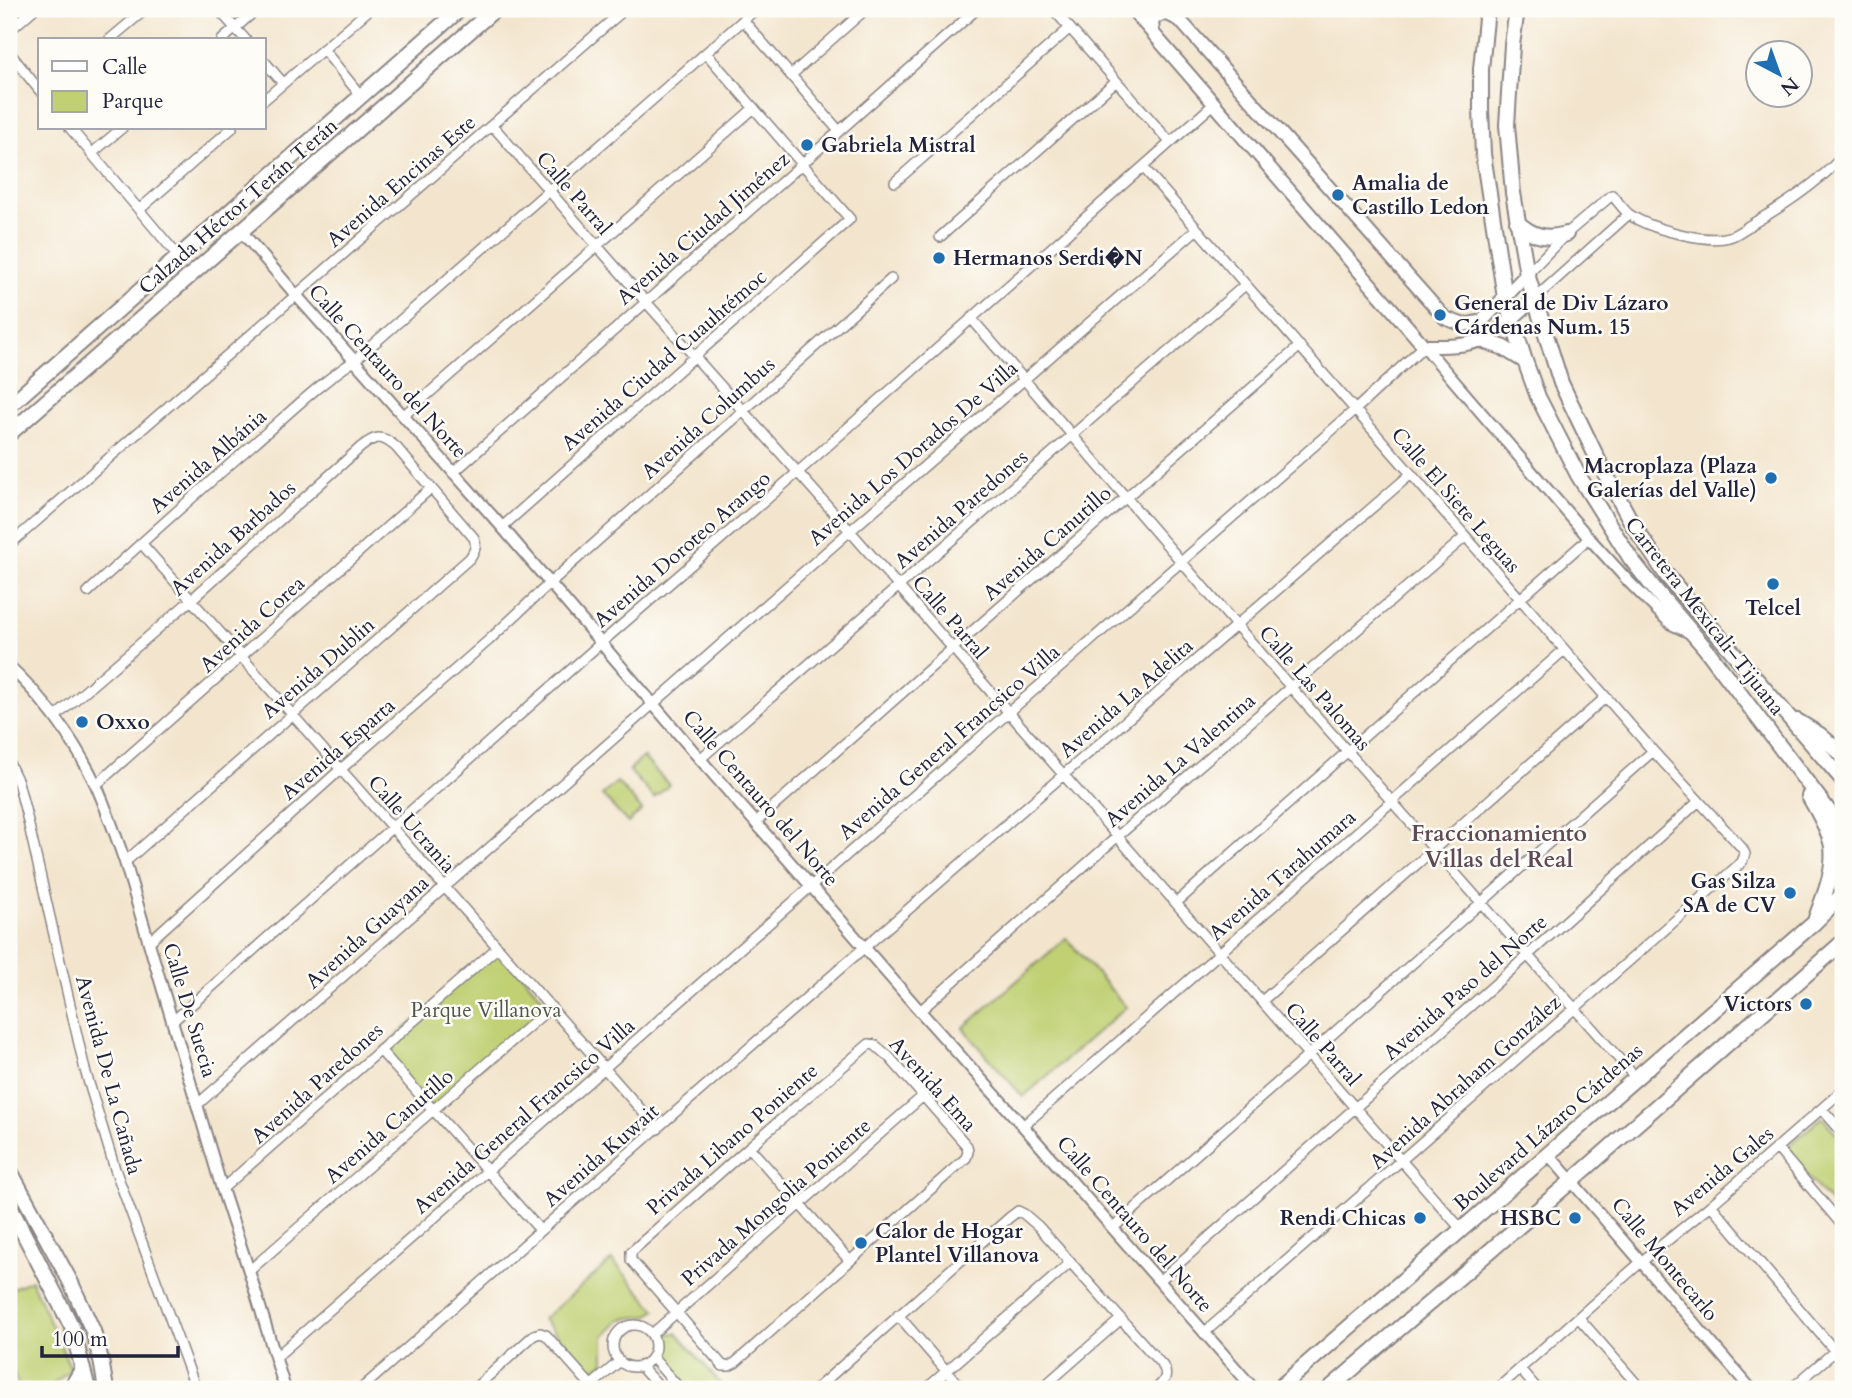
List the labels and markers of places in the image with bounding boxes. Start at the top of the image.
place label: Gabriela Mistral [821,131,976,160]
marker: Gabriela Mistral [799,137,815,153]
place label: Amalia de Castillo Ledon [1352,169,1490,222]
marker: Amalia de Castillo Ledon [1330,187,1346,203]
place label: Hermanos Serdi�N [953,244,1143,273]
marker: Hermanos Serdi�N [931,250,947,266]
place label: General de Div Lázaro Cárdenas Num. 15 [1454,289,1669,342]
marker: General de Div Lázaro Cárdenas Num. 15 [1432,307,1448,323]
place label: Macroplaza (Plaza Galerías del Valle) [1584,452,1758,505]
marker: Macroplaza (Plaza Galerías del Valle) [1763,470,1779,486]
marker: Telcel [1765,576,1781,592]
place label: Telcel [1745,594,1801,623]
place label: Oxxo [96,708,150,737]
marker: Oxxo [74,714,90,730]
place label: Gas Silza SA de CV [1683,867,1777,920]
marker: Gas Silza SA de CV [1782,885,1798,901]
place label: Victors [1723,990,1792,1019]
marker: Victors [1798,996,1814,1012]
place label: Rendi Chicas [1280,1204,1406,1233]
place label: HSBC [1500,1204,1561,1233]
marker: Rendi Chicas [1412,1210,1428,1226]
marker: HSBC [1567,1210,1583,1226]
place label: Calor de Hogar Plantel Villanova [875,1217,1040,1270]
marker: Calor de Hogar Plantel Villanova [853,1235,869,1251]

